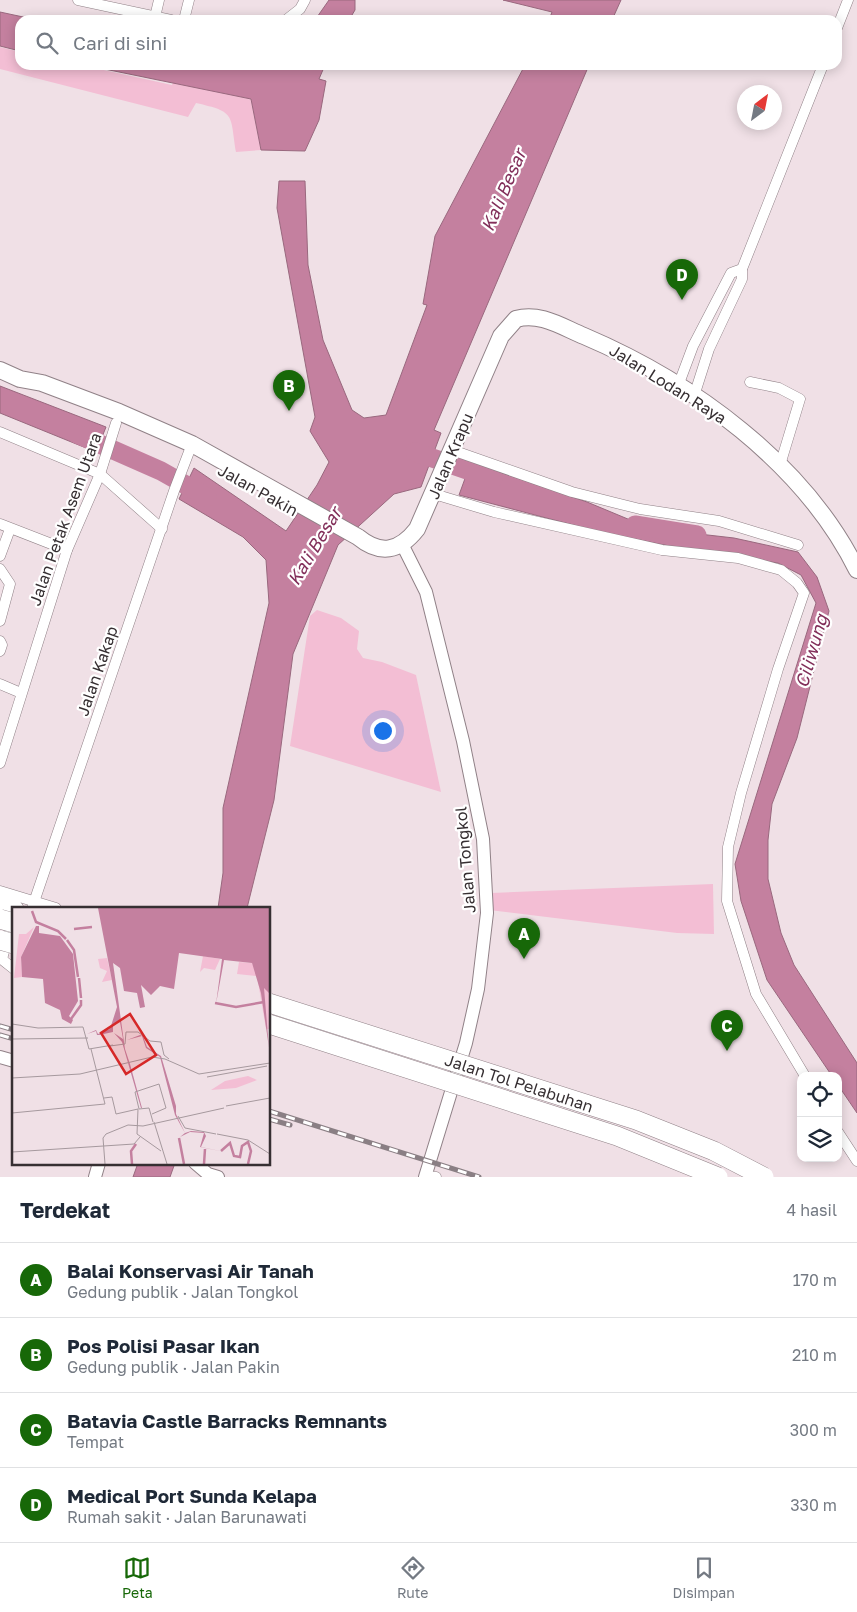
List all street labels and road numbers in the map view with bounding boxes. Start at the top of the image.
street label: Jalan Lodan Raya [606,340,730,428]
street label: Jalan Krapu [423,410,477,502]
street label: Jalan Petak Asem Utara [24,430,106,608]
street label: Jalan Pakin [214,460,302,520]
street label: Jalan Kakap [72,623,122,719]
street label: Jalan Tongkol [450,806,480,914]
street label: Jalan Tol Pelabuhan [442,1050,596,1116]

